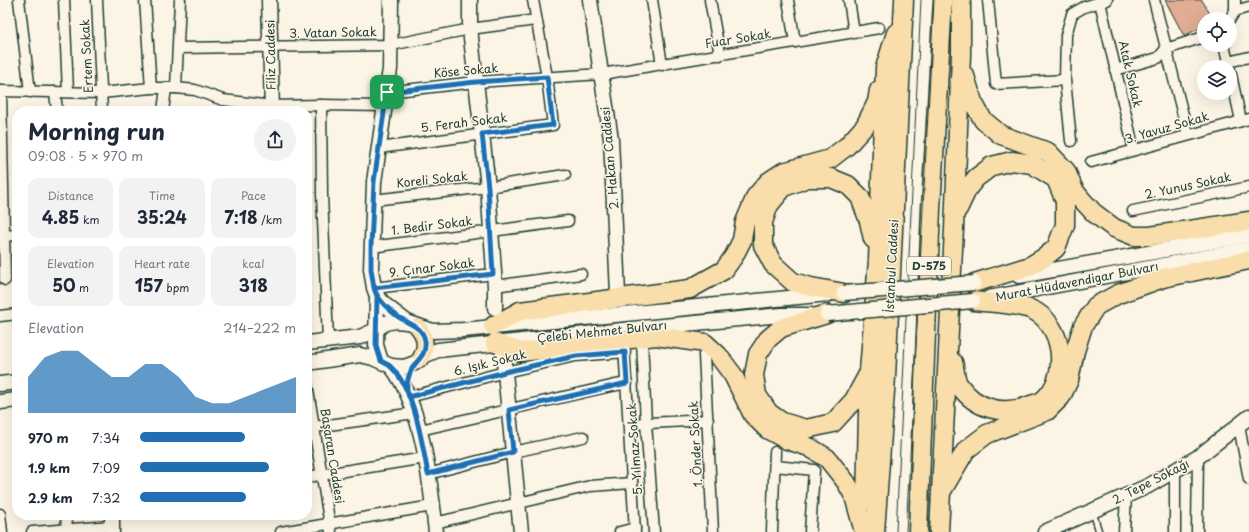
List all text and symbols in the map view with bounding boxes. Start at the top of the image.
map controls [1197,12,1237,100]
button: locate [1197,12,1237,52]
street label: Ertem Sokak [75,18,97,94]
street label: Filiz Caddesi [260,19,280,91]
street label: 3. Vatan Sokak [289,22,377,42]
street label: Fuar Sokak [704,24,772,52]
street label: Atak Sokak [1115,38,1147,109]
street label: Köse Sokak [433,58,499,82]
button: layers [1197,60,1237,100]
pin [370,75,404,109]
icon: arrive [376,81,398,103]
street label: 2. Hakan Caddesi [596,106,622,210]
street label: 3. Yavuz Sokak [1123,106,1211,148]
street label: 5. Ferah Sokak [419,108,508,136]
text: Morning run [28,114,165,147]
button: share [254,119,296,161]
text: 09:08 · 5 × 970 m [28,146,143,165]
street label: Koreli Sokak [395,166,469,192]
street label: 2. Yunus Sokak [1143,167,1233,203]
text: Distance [48,187,94,204]
text: Time [149,187,175,204]
text: Pace [241,187,266,204]
text: 4.85 [42,204,79,230]
text: 35:24 [137,204,187,230]
text: 7:18 [224,204,258,230]
text: km [79,211,100,228]
text: /km [258,211,282,228]
street label: 1. Bedir Sokak [390,211,474,239]
street label: İstanbul Caddesi [880,219,902,313]
street label: 9. Çınar Sokak [388,253,476,281]
text: Elevation [47,255,94,272]
text: Heart rate [134,255,190,272]
text: kcal [242,255,264,272]
street label: Murat Hüdavendigar Bulvarı [994,256,1160,306]
road number: D-575 [907,257,951,275]
text: 50 [52,272,76,298]
text: 157 [135,272,163,298]
text: 318 [239,272,268,298]
text: m [76,279,89,296]
text: bpm [163,279,189,296]
street label: Çelebi Mehmet Bulvarı [536,315,668,347]
text: Elevation [28,318,84,337]
text: 214–222 m [223,318,296,337]
street label: 6. Işık Sokak [451,344,528,380]
street label: 1. Önder Sokak [684,400,706,488]
street label: 5. Yılmaz Sokak [622,402,646,496]
street label: Başaran Caddesi [317,407,349,505]
text: 970 m [28,428,69,447]
text: 7:34 [92,428,120,447]
street label: 2. Tepe Sokağı [1109,454,1192,508]
text: 1.9 km [28,458,70,477]
text: 7:09 [92,458,120,477]
text: 2.9 km [28,488,73,507]
text: 7:32 [92,488,120,507]

